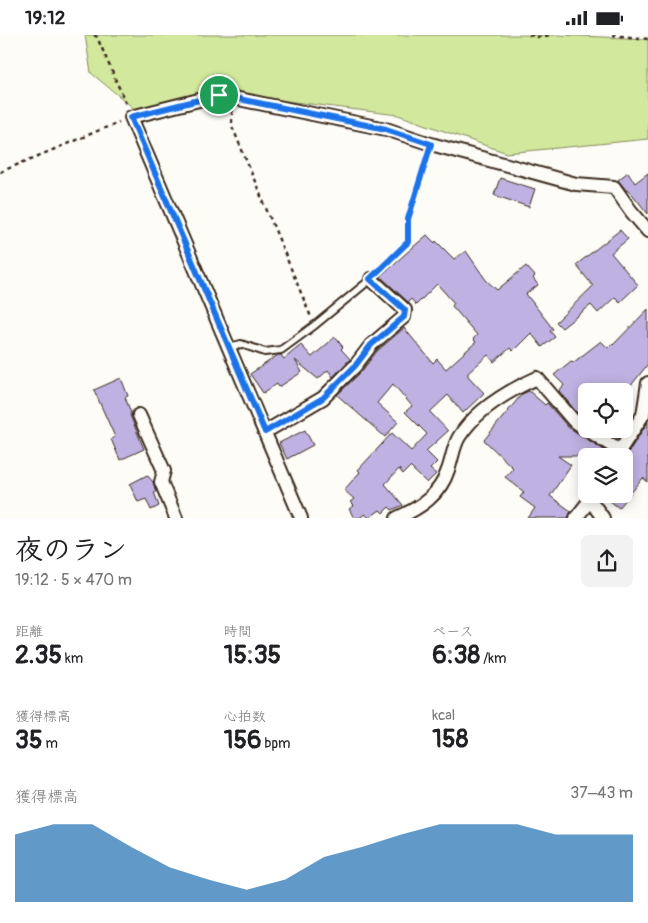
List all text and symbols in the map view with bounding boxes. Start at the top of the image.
text: 19:12 [25,6,65,30]
pin [198,74,240,116]
icon: arrive [205,81,233,109]
map controls [578,383,633,503]
button: locate [578,383,633,438]
button: layers [578,448,633,503]
text: 夜のラン [15,533,127,568]
button: share [581,535,633,587]
text: 19:12 · 5 × 470 m [15,570,132,590]
text: 距離 [15,623,43,640]
text: 時間 [224,623,252,640]
text: ペース [432,623,474,640]
text: 2.35 [15,640,62,671]
text: 15:35 [224,640,281,671]
text: 6:38 [432,640,480,671]
text: km [62,650,83,667]
text: /km [480,650,506,667]
text: kcal [432,707,455,724]
text: 獲得標高 [15,708,71,725]
text: 心拍数 [224,708,266,725]
text: 158 [432,724,468,755]
text: 35 [15,725,43,756]
text: 156 [224,725,262,756]
text: m [43,735,58,752]
text: bpm [262,735,291,752]
text: 37–43 m [570,783,633,803]
text: 獲得標高 [15,787,79,807]

